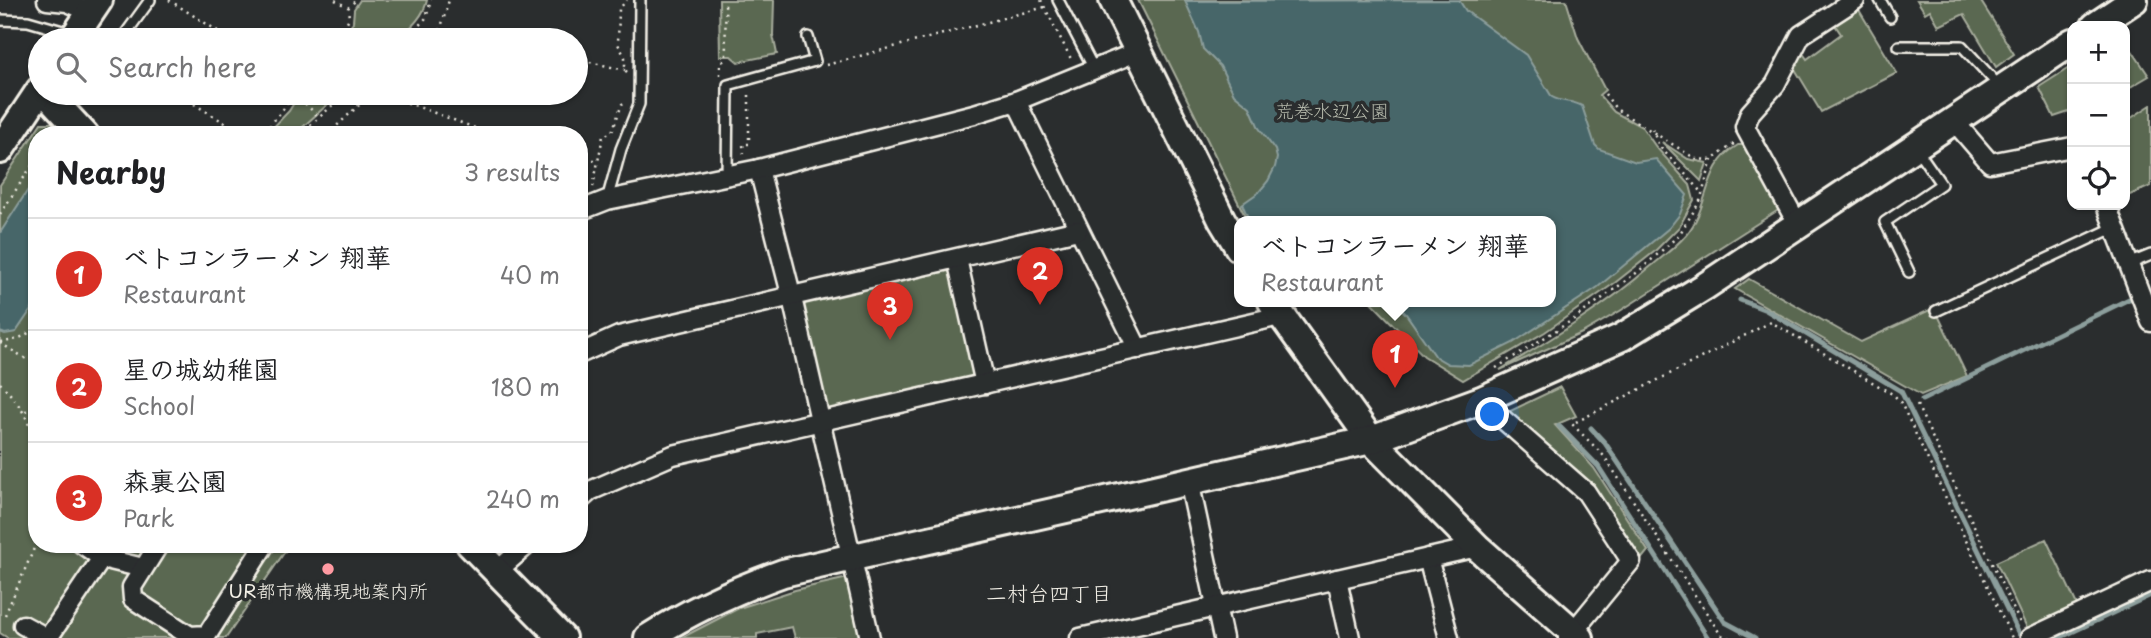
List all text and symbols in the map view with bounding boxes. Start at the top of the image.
map controls [2067,21,2130,210]
button: + [2067,21,2130,84]
search box [28,28,588,105]
text: Search here [108,47,257,86]
icon: search [52,48,90,86]
button: − [2067,84,2130,147]
park label: 荒巻水辺公園 [1275,96,1389,124]
button: locate [2067,147,2130,210]
text: Nearby [56,149,166,194]
text: 3 results [464,154,560,189]
popup [1234,216,1556,307]
text: ベトコンラーメン 翔華 [1261,225,1529,264]
text: ベトコンラーメン 翔華 [123,237,391,276]
pin: 2 [1017,247,1063,305]
text: 1 [74,257,85,292]
text: 40 m [500,257,560,292]
text: Restaurant [1261,264,1384,299]
text: Restaurant [123,276,246,311]
pin: 3 [867,282,913,340]
pin: 1 [1372,330,1418,388]
text: 星の城幼稚園 [123,349,279,388]
text: 2 [71,369,87,404]
text: 180 m [491,369,560,404]
text: School [123,388,195,423]
your location [1475,397,1509,431]
text: 森裏公園 [123,461,227,500]
text: 3 [71,481,87,516]
text: 240 m [486,481,560,516]
text: Park [123,500,174,535]
marker: UR都市機構現地案内所 [320,561,336,577]
place label: UR都市機構現地案内所 [228,576,428,604]
district label: 二村台四丁目 [986,576,1112,608]

